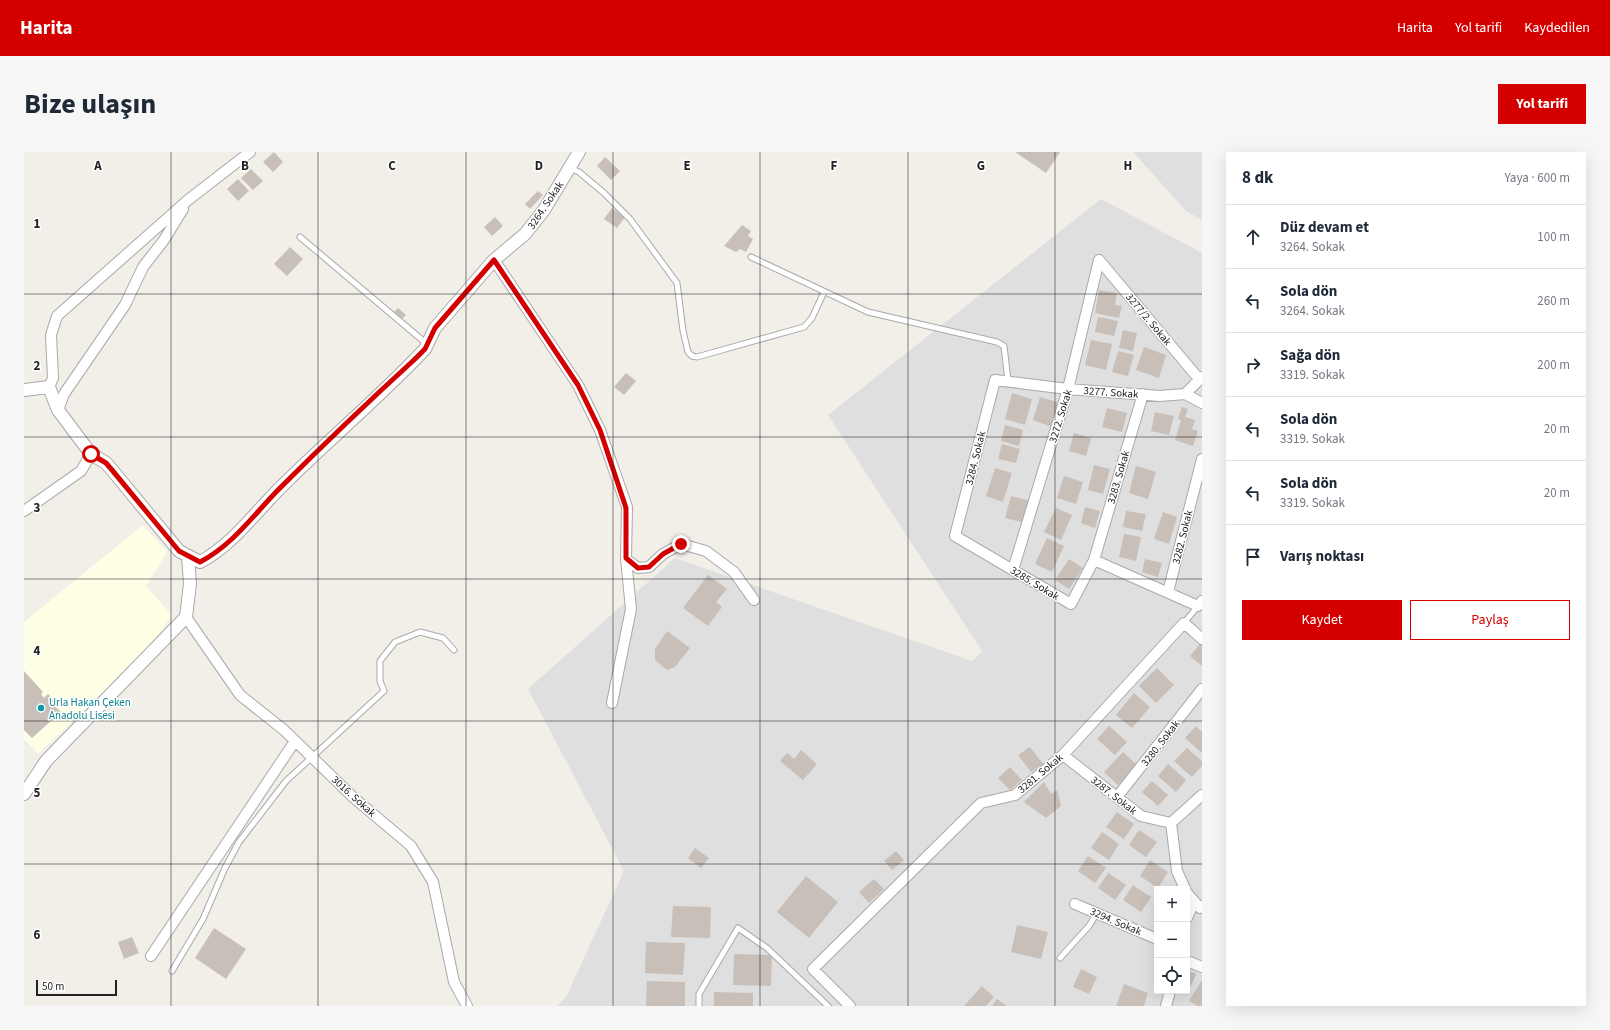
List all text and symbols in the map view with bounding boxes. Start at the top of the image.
text: Harita [20,15,73,42]
text: Harita [1397,18,1433,38]
text: Yol tarifi [1455,18,1502,38]
text: Kaydedilen [1524,18,1590,38]
text: Bize ulaşın [24,84,156,124]
button: Yol tarifi [1498,84,1586,124]
text: A [93,157,102,175]
text: B [241,157,249,175]
text: C [388,157,396,175]
text: D [535,157,543,175]
text: E [683,157,691,175]
text: F [831,157,838,175]
text: G [977,157,985,175]
text: H [1124,157,1132,175]
text: 8 dk [1242,166,1273,190]
text: Yaya · 600 m [1505,169,1570,187]
street label: 3264. Sokak [524,178,567,232]
text: 1 [34,215,41,233]
text: Düz devam et [1280,217,1369,238]
icon: ahead [1242,226,1264,248]
text: 100 m [1537,228,1570,246]
text: 3264. Sokak [1280,238,1345,256]
text: Sola dön [1280,281,1337,302]
street label: 3277/2. Sokak [1122,290,1175,349]
icon: left [1242,290,1264,312]
text: 260 m [1537,292,1570,310]
text: 3264. Sokak [1280,302,1345,320]
text: Sağa dön [1280,345,1340,366]
icon: right [1242,354,1264,376]
text: 200 m [1537,356,1570,374]
text: 2 [34,357,41,375]
text: 3319. Sokak [1280,366,1345,384]
street label: 3277. Sokak [1083,383,1139,402]
street label: 3272. Sokak [1045,387,1076,445]
text: Sola dön [1280,409,1337,430]
icon: left [1242,418,1264,440]
text: 20 m [1544,420,1570,438]
street label: 3284. Sokak [962,429,990,487]
text: 3319. Sokak [1280,430,1345,448]
route start [82,445,100,463]
street label: 3283. Sokak [1104,448,1133,506]
text: Sola dön [1280,473,1337,494]
icon: left [1242,482,1264,504]
text: 20 m [1544,484,1570,502]
text: 3319. Sokak [1280,494,1345,512]
text: 3 [34,499,41,517]
street label: 3282. Sokak [1169,508,1197,566]
route end [672,535,690,553]
icon: arrive [1242,546,1264,568]
text: Varış noktası [1280,546,1364,567]
street label: 3285. Sokak [1007,563,1063,604]
button: Kaydet [1242,600,1402,640]
button: Paylaş [1410,600,1570,640]
text: 4 [34,642,41,660]
place label: Urla Hakan Çeken Anadolu Lisesi [49,695,131,723]
marker: Urla Hakan Çeken Anadolu Lisesi [36,703,46,713]
street label: 3280. Sokak [1138,717,1184,770]
street label: 3281. Sokak [1014,750,1067,797]
street label: 3016. Sokak [328,772,380,821]
street label: 3287. Sokak [1087,773,1140,819]
text: 5 [34,784,41,802]
map controls [1154,886,1190,994]
button: + [1154,886,1190,922]
street label: 3294. Sokak [1088,904,1145,939]
button: − [1154,922,1190,958]
text: 6 [34,926,41,944]
button: locate [1154,958,1190,994]
scale bar [36,978,117,997]
text: 50 m [42,979,64,994]

